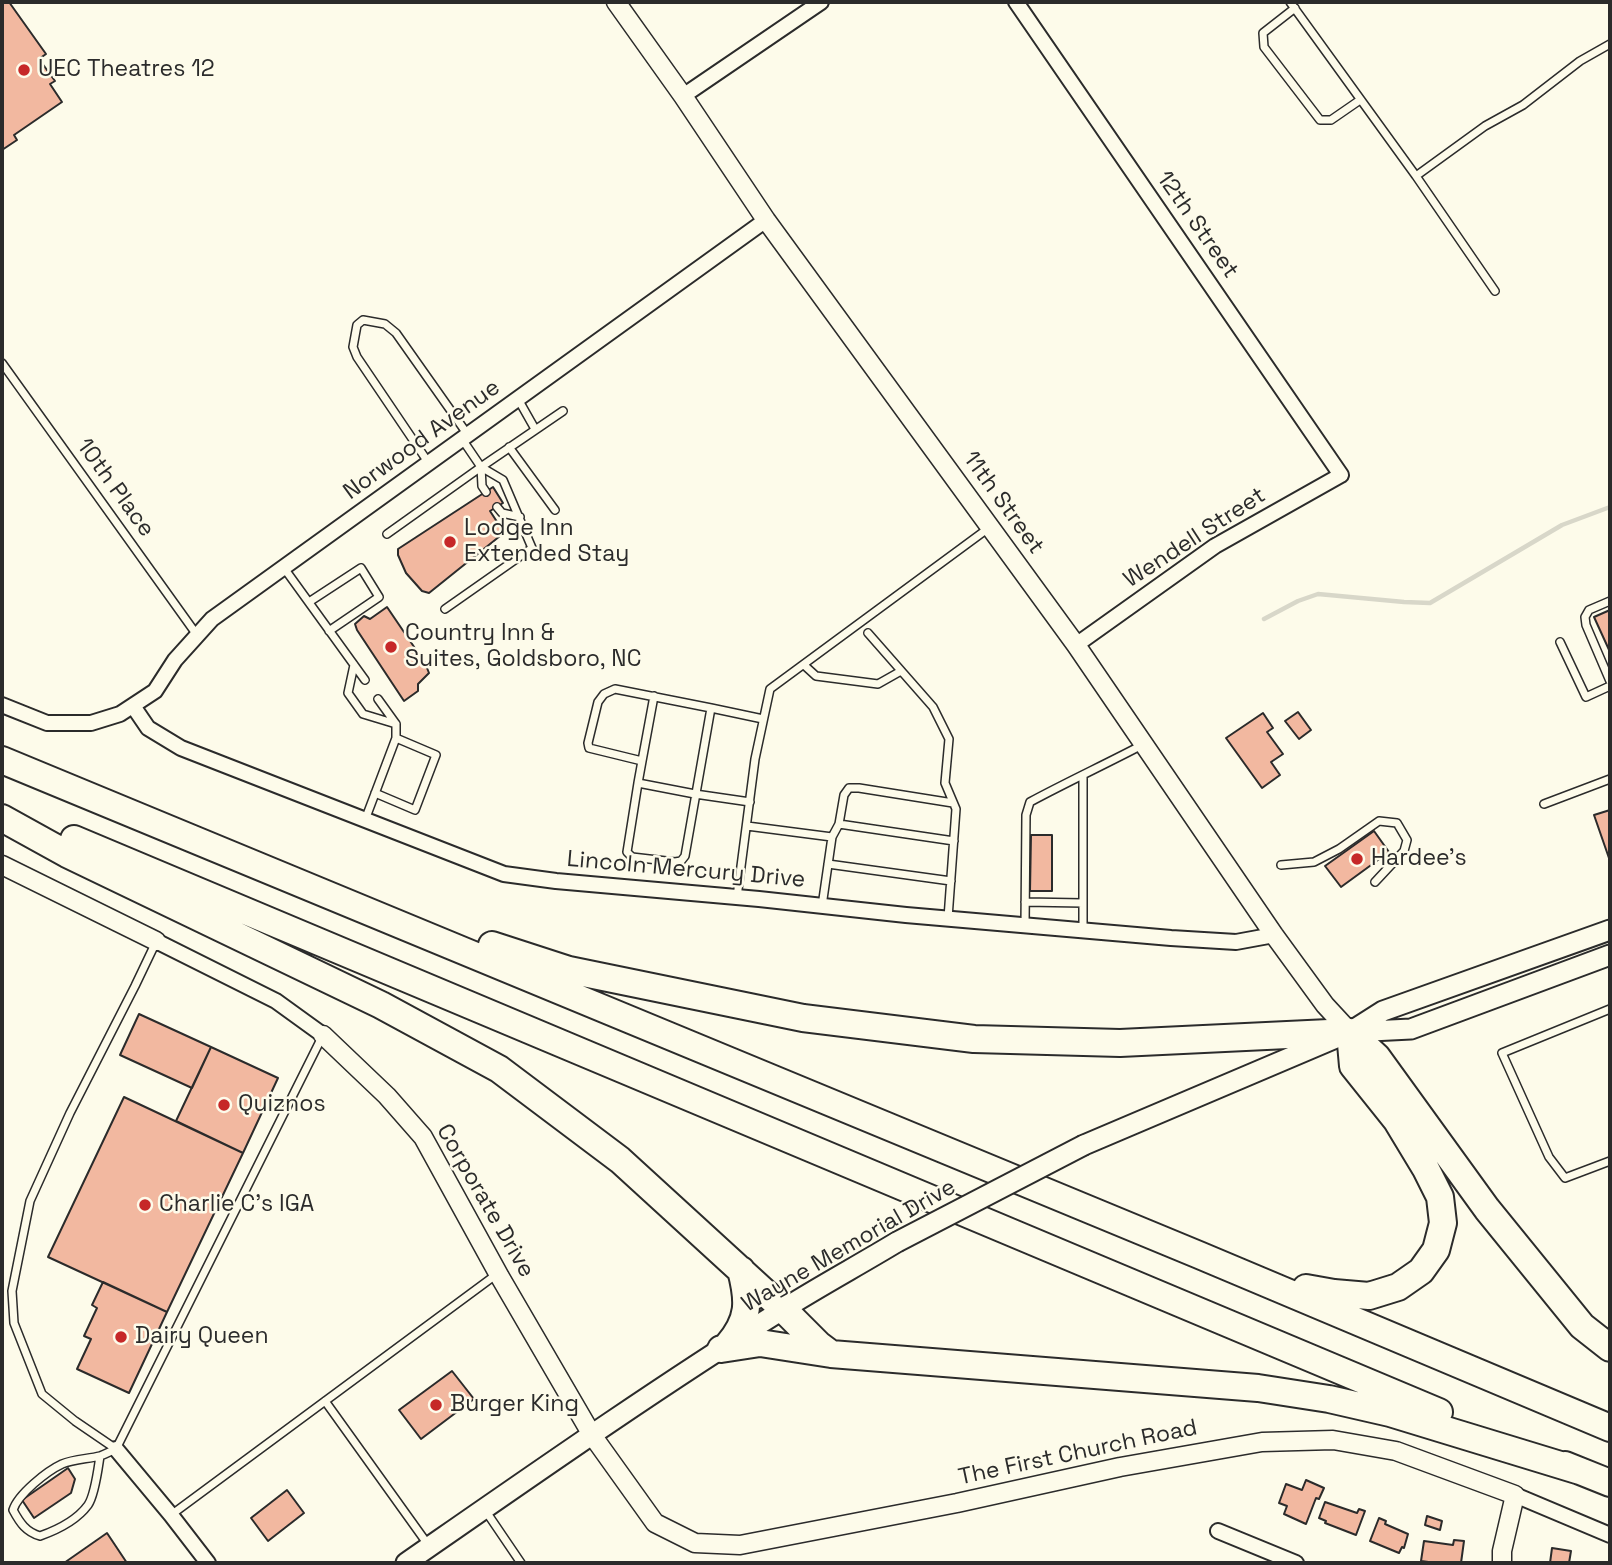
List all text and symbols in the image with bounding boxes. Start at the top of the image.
place label: UEC Theatres 12 [38,56,215,84]
marker: UEC Theatres 12 [16,62,32,78]
street label: 12th Street [1150,166,1244,284]
street label: Norwood Avenue [338,374,506,506]
street label: 10th Place [70,433,160,543]
street label: 11th Street [957,446,1049,560]
street label: Wendell Street [1119,482,1271,594]
place label: Lodge Inn Extended Stay [464,515,629,569]
marker: Lodge Inn Extended Stay [442,534,458,550]
place label: Country Inn & Suites, Goldsboro, NC [405,620,641,674]
marker: Country Inn & Suites, Goldsboro, NC [383,639,399,655]
place label: Hardee's [1371,845,1467,873]
street label: Lincoln Mercury Drive [566,846,806,894]
marker: Hardee's [1349,851,1365,867]
place label: Quiznos [238,1091,326,1119]
marker: Quiznos [216,1097,232,1113]
street label: Corporate Drive [430,1120,540,1282]
street label: Wayne Memorial Drive [737,1173,961,1319]
place label: Charlie C's IGA [159,1191,314,1219]
marker: Charlie C's IGA [137,1197,153,1213]
place label: Dairy Queen [135,1323,269,1351]
marker: Dairy Queen [113,1329,129,1345]
place label: Burger King [450,1391,579,1419]
marker: Burger King [428,1397,444,1413]
street label: The First Church Road [956,1414,1200,1492]

